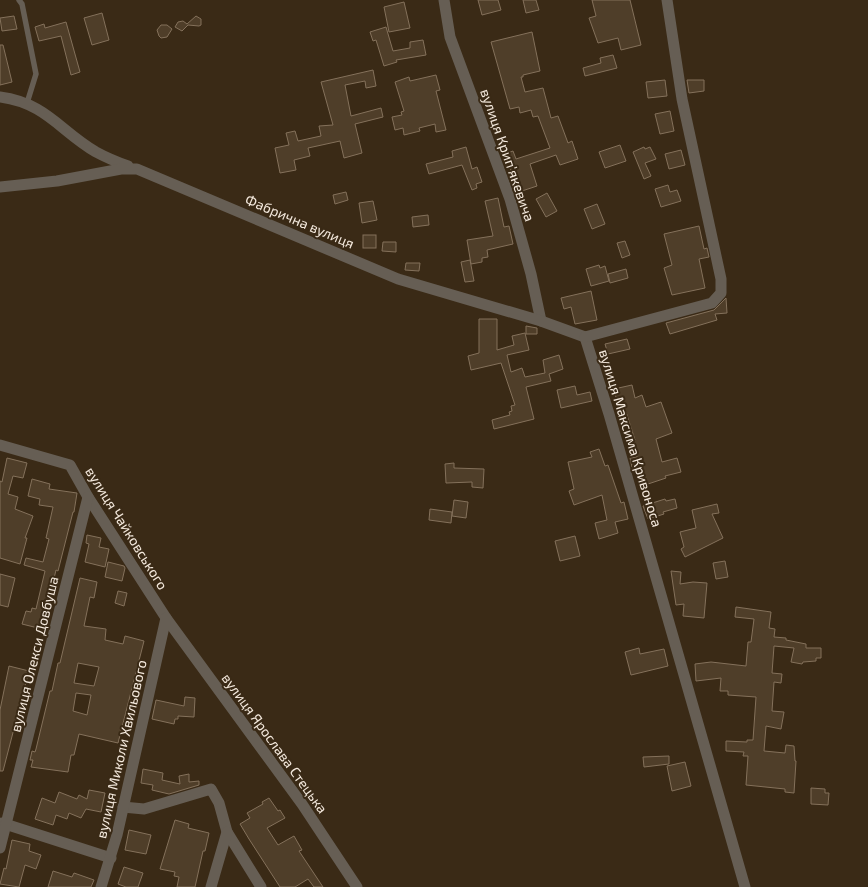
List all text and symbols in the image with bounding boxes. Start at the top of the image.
street label: вулиця Крипʼякевича [477,86,539,224]
street label: Фабрична вулиця [243,190,357,252]
street label: вулиця Максима Кривоноса [596,347,666,529]
street label: вулиця Чайковського [82,463,172,593]
street label: вулиця Олекси Довбуша [6,574,62,734]
street label: вулиця Миколи Хвильового [92,658,150,840]
street label: вулиця Ярослава Стецька [219,670,331,816]

